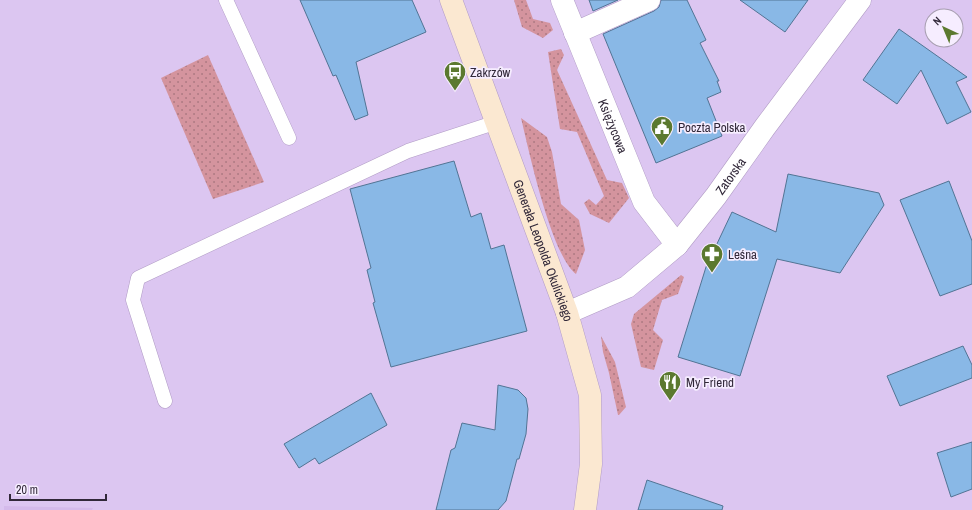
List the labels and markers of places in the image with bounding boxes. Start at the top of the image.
bus stop icon: Zakrzów [442,59,468,92]
place label: Zakrzów [470,64,511,81]
public building icon: Poczta Polska [649,114,675,147]
place label: Poczta Polska [678,119,746,136]
pharmacy icon: Leśna [699,241,725,274]
place label: Leśna [728,246,757,263]
restaurant icon: My Friend [657,369,683,402]
place label: My Friend [686,374,734,391]

